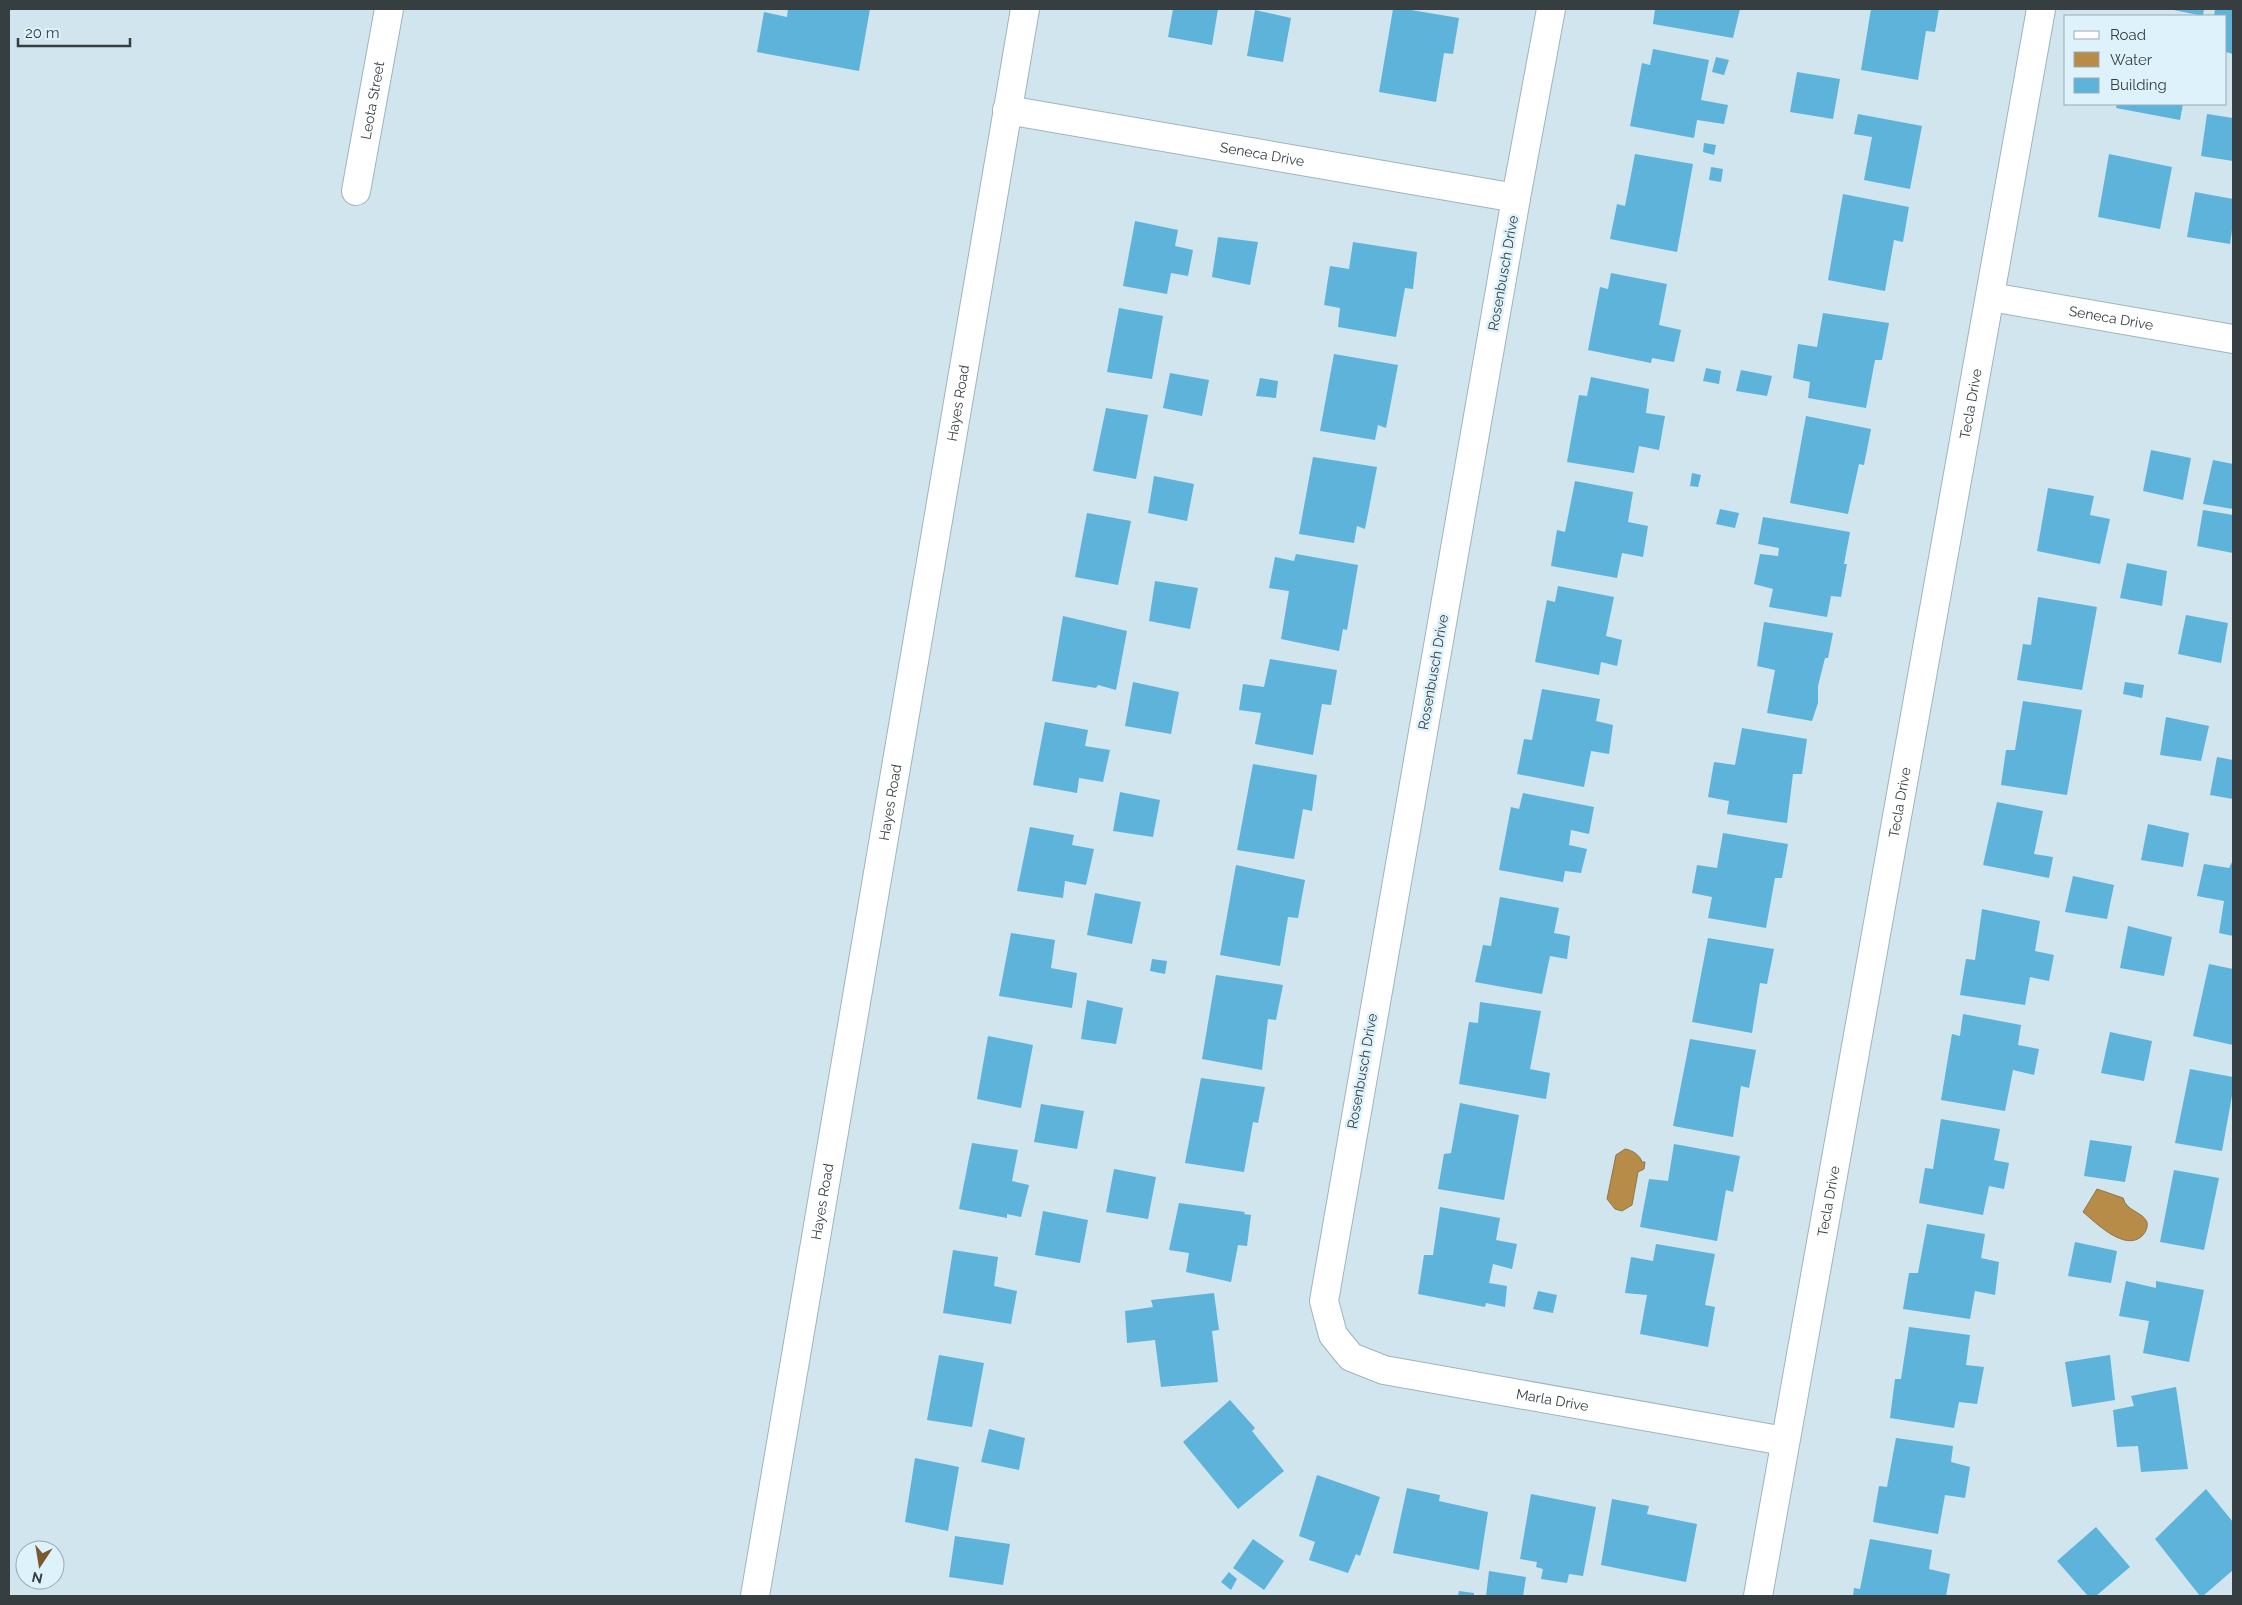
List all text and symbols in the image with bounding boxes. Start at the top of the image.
scale bar [18,15,130,47]
legend [2064,15,2227,105]
text: 20 m [25,24,60,42]
text: Road [2110,26,2146,44]
text: Water [2110,51,2153,69]
street label: Leota Street [357,60,387,141]
text: Building [2110,76,2167,94]
street label: Seneca Drive [1219,139,1306,169]
street label: Rosenbusch Drive [1485,214,1521,332]
street label: Seneca Drive [2068,303,2155,333]
street label: Hayes Road [944,364,972,443]
street label: Tecla Drive [1956,367,1985,440]
street label: Rosenbusch Drive [1415,613,1451,731]
street label: Hayes Road [876,763,904,842]
street label: Tecla Drive [1885,766,1914,839]
street label: Rosenbusch Drive [1344,1012,1380,1130]
street label: Hayes Road [808,1162,836,1241]
street label: Tecla Drive [1814,1165,1843,1238]
street label: Marla Drive [1515,1386,1590,1414]
north arrow [15,1540,65,1590]
text: N [30,1569,44,1587]

